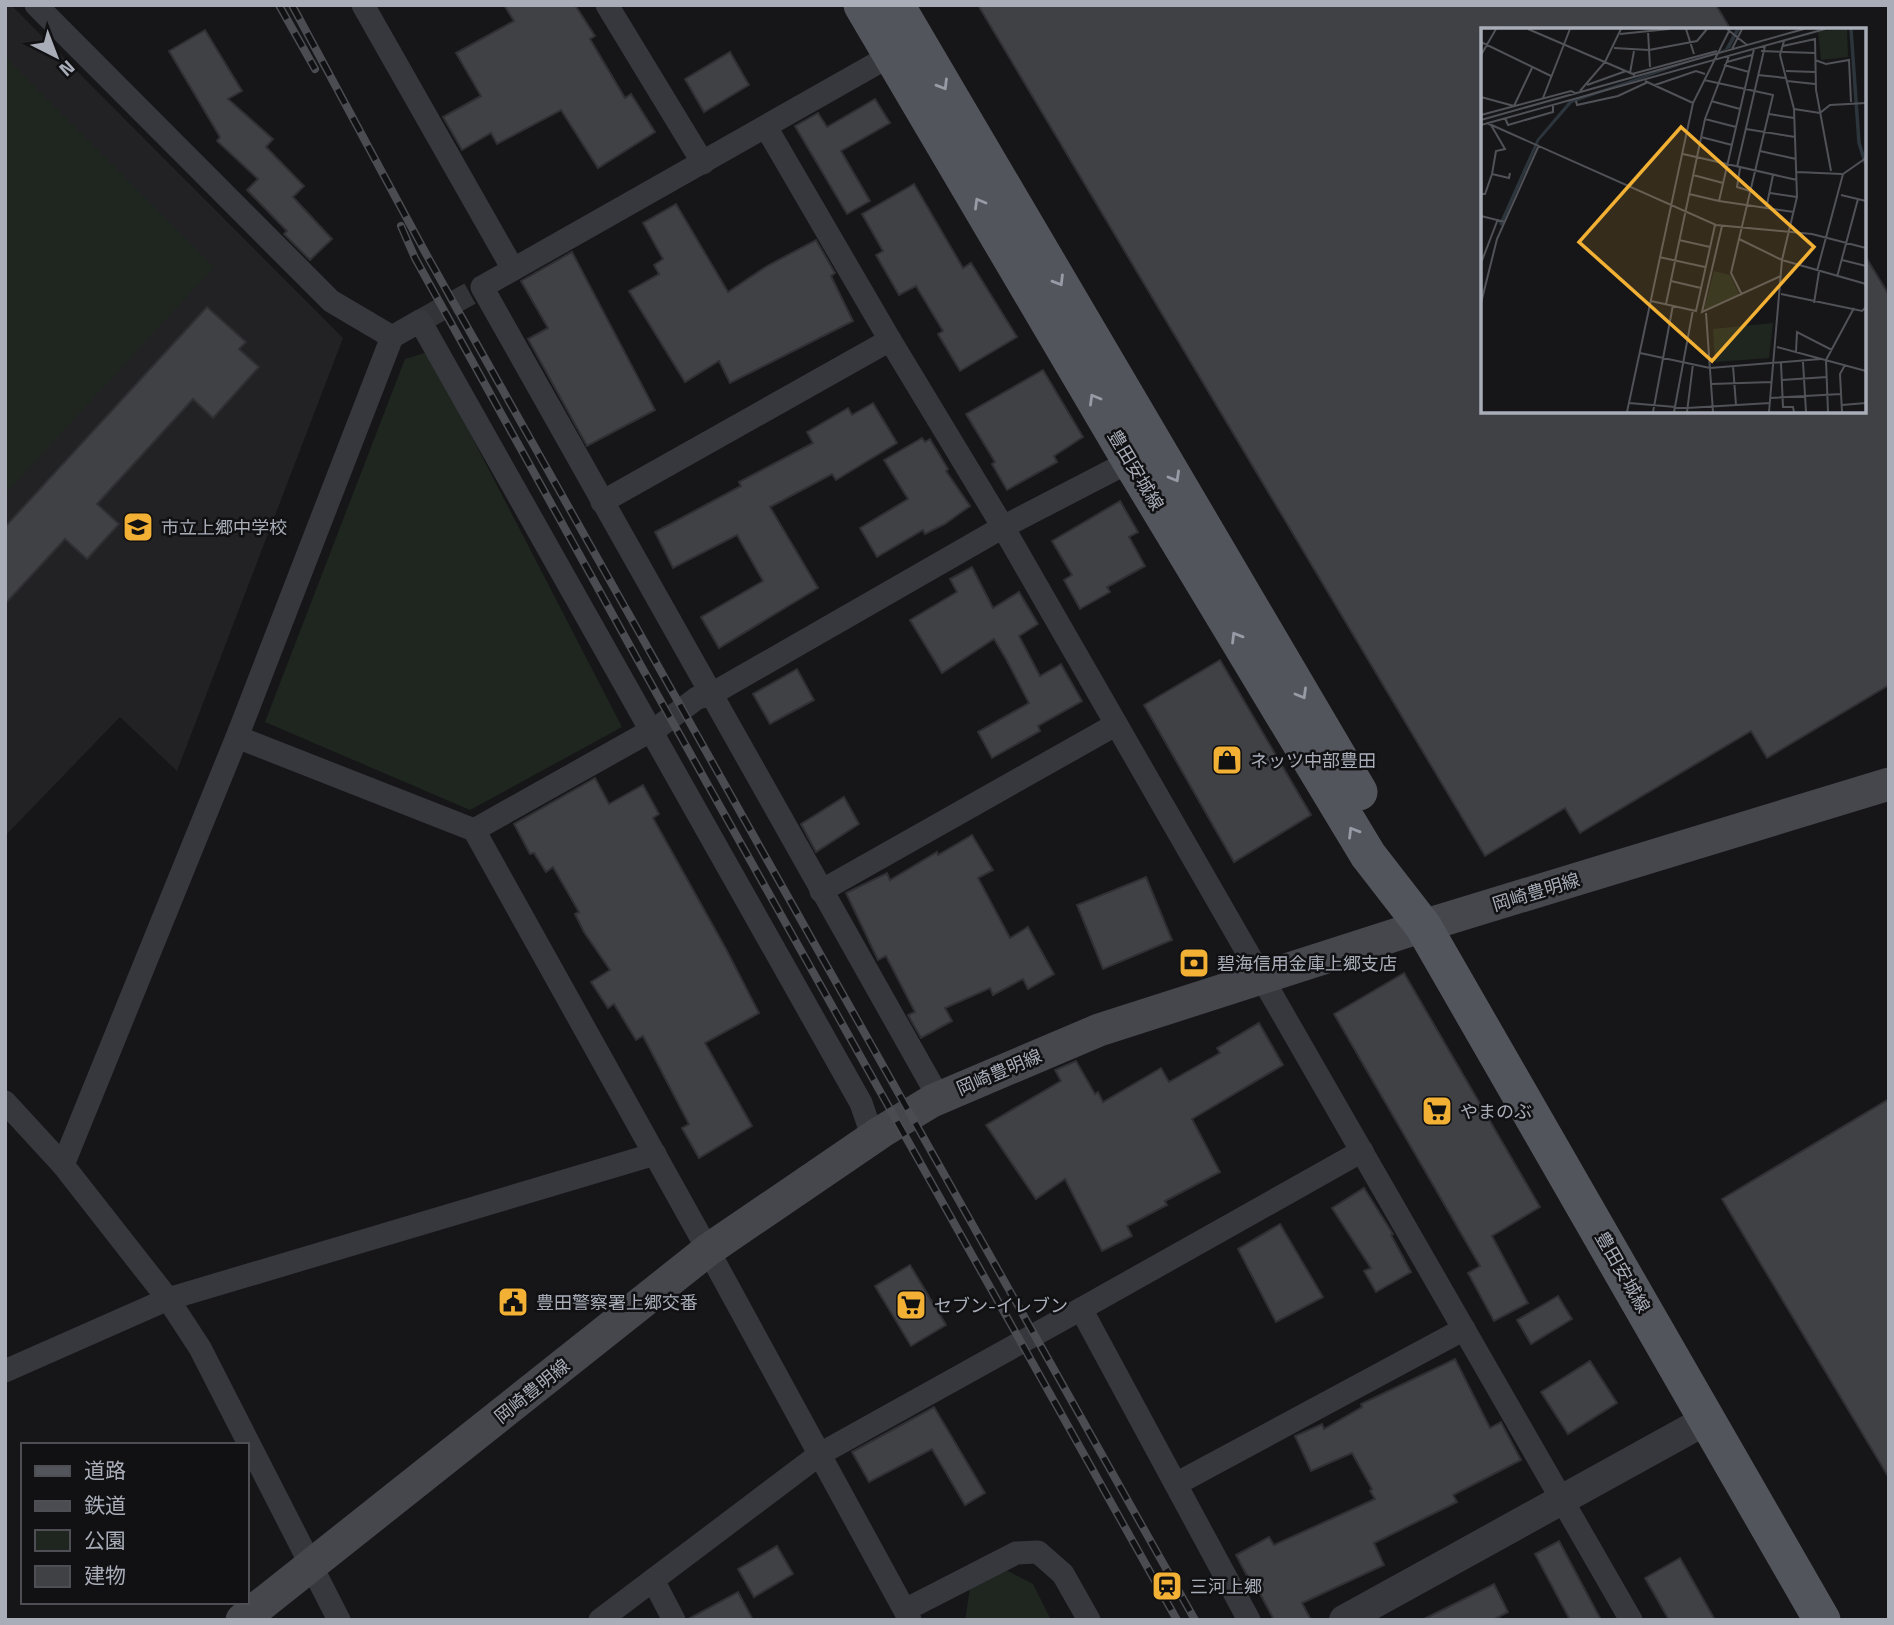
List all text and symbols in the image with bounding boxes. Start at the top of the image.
north arrow [21,21,91,91]
inset map [1481,28,1866,413]
text: N [53,54,82,84]
one-way arrow [935,78,948,91]
one-way arrow [974,198,987,211]
one-way arrow [1051,273,1064,286]
one-way arrow [1089,394,1102,407]
street label: 豊田安城線 [1101,424,1171,516]
one-way arrow [1166,469,1179,482]
school or university icon: 市立上郷中学校 [121,510,155,544]
place label: 市立上郷中学校 [161,514,287,541]
one-way arrow [1231,631,1244,644]
one-way arrow [1294,687,1307,700]
shop icon: ネッツ中部豊田 [1210,743,1244,777]
place label: ネッツ中部豊田 [1250,747,1376,774]
one-way arrow [1349,826,1362,839]
street label: 岡崎豊明線 [1489,866,1583,918]
bank icon: 碧海信用金庫上郷支店 [1177,946,1211,980]
place label: 碧海信用金庫上郷支店 [1217,950,1397,977]
street label: 岡崎豊明線 [952,1042,1046,1102]
supermarket icon: やまのぶ [1420,1094,1454,1128]
place label: やまのぶ [1460,1098,1532,1125]
street label: 豊田安城線 [1589,1226,1657,1318]
public building icon: 豊田警察署上郷交番 [496,1285,530,1319]
supermarket icon: セブン-イレブン [894,1288,928,1322]
place label: 豊田警察署上郷交番 [536,1289,698,1316]
place label: セブン-イレブン [934,1292,1068,1319]
street label: 岡崎豊明線 [489,1352,575,1430]
legend [21,1443,248,1604]
text: 道路 [84,1454,126,1486]
text: 鉄道 [84,1489,126,1521]
text: 公園 [84,1524,126,1556]
text: 建物 [84,1559,126,1591]
station icon: 三河上郷 [1150,1569,1184,1603]
place label: 三河上郷 [1190,1573,1262,1600]

